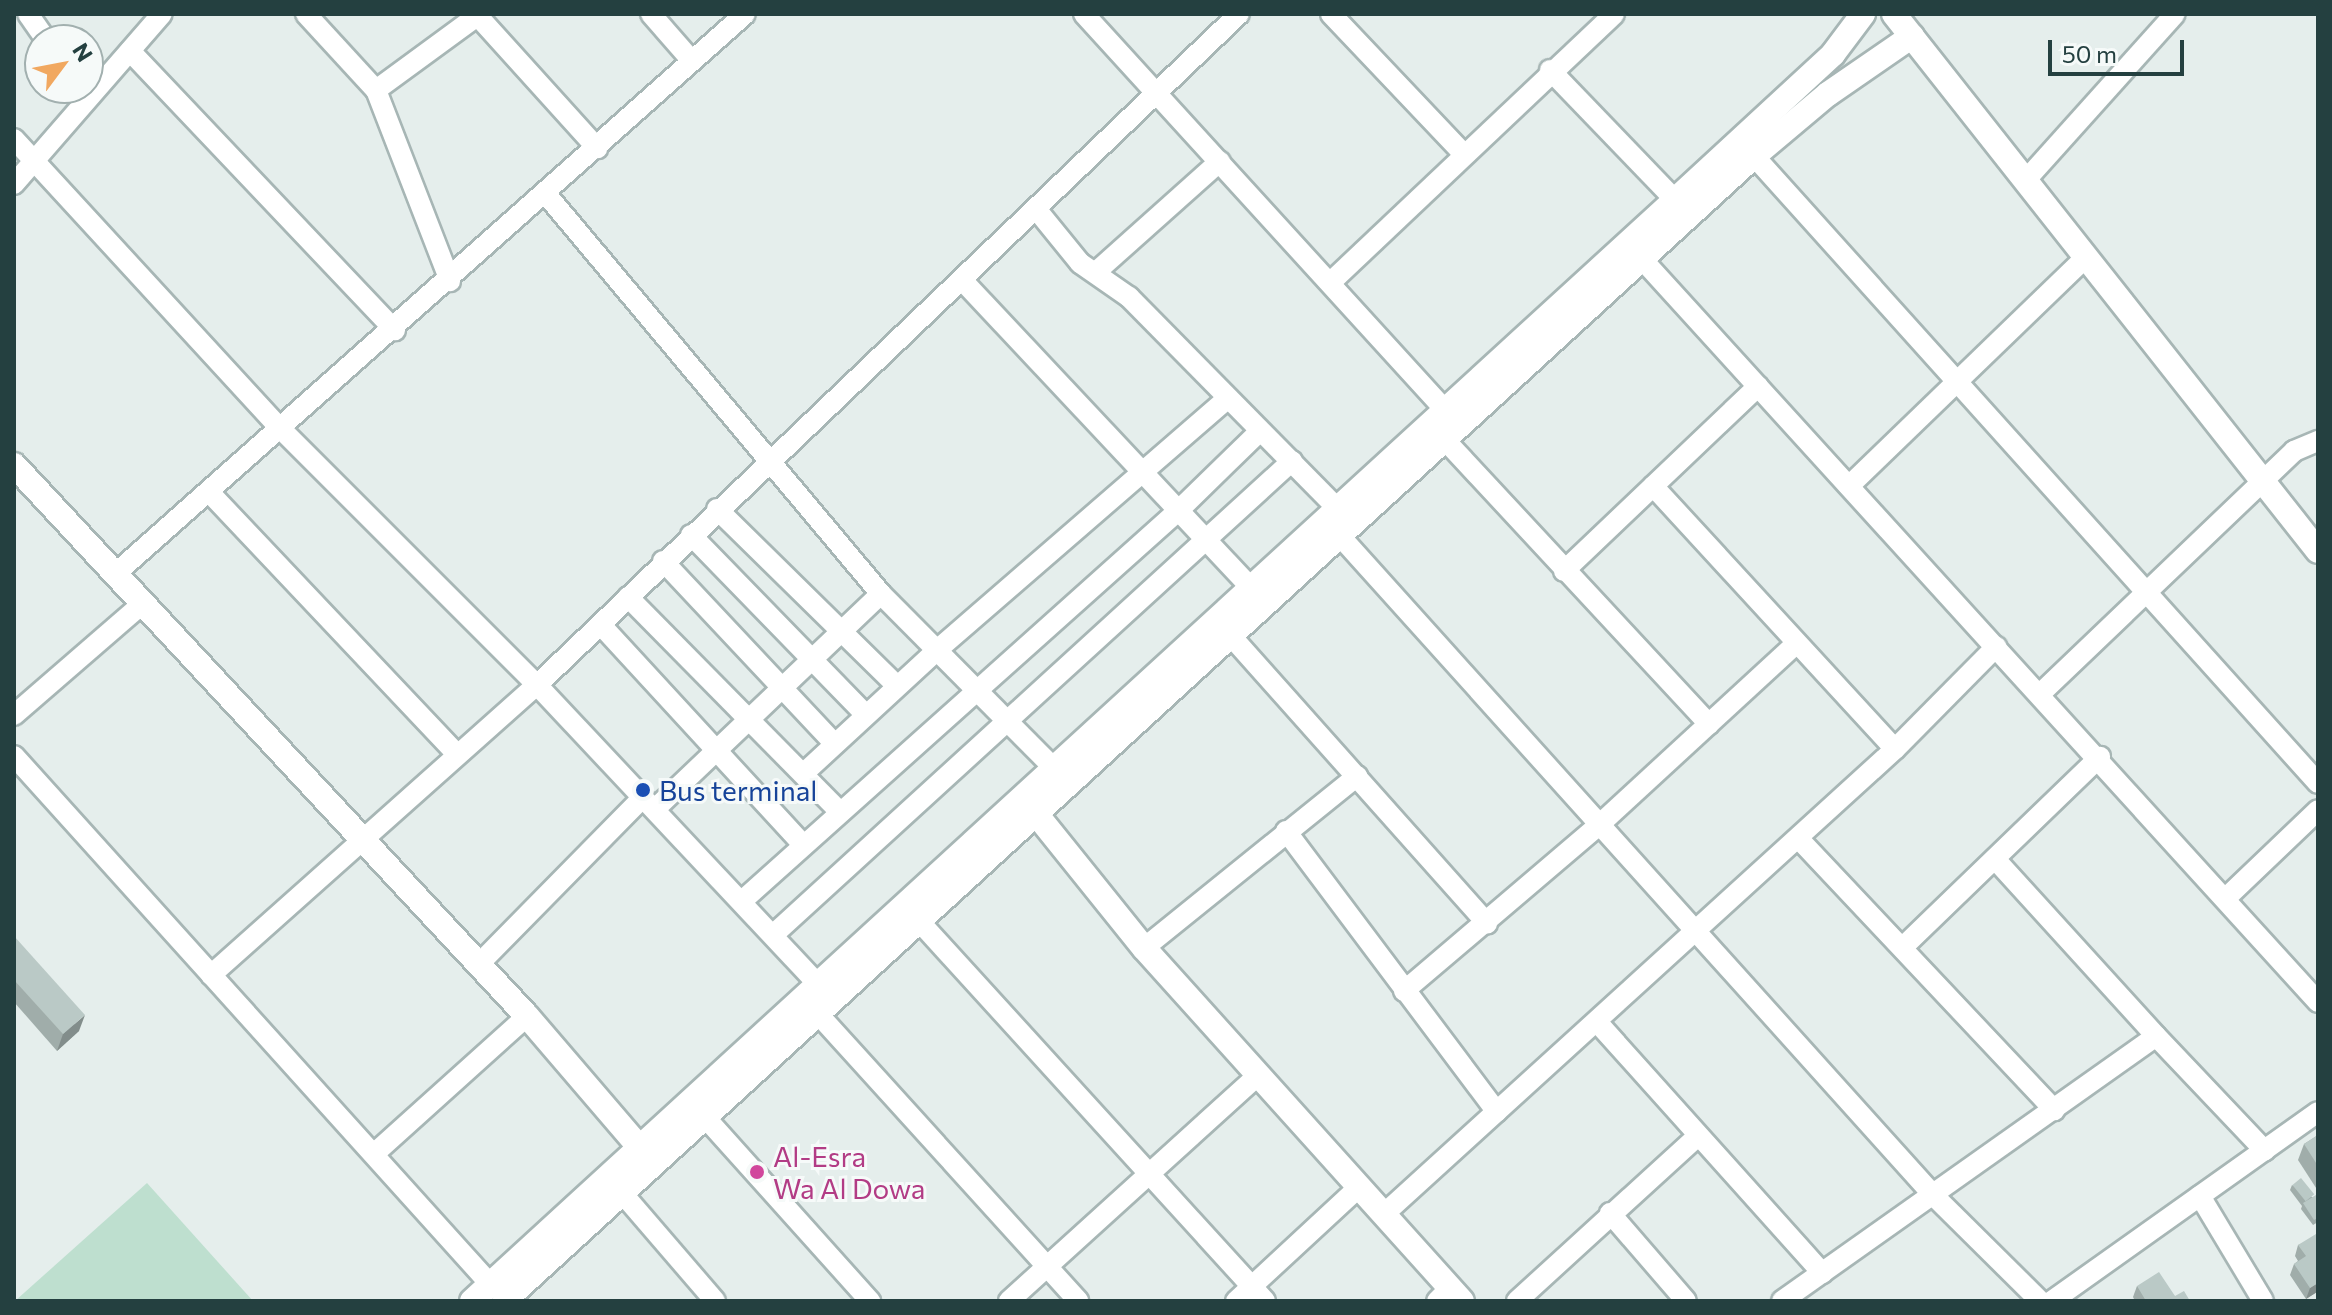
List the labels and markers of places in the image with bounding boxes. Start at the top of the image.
place label: Bus terminal [659,773,817,807]
marker: Bus terminal [634,781,652,799]
place label: Al-Esra Wa Al Dowa [773,1139,926,1205]
marker: Al-Esra Wa Al Dowa [748,1163,766,1181]

